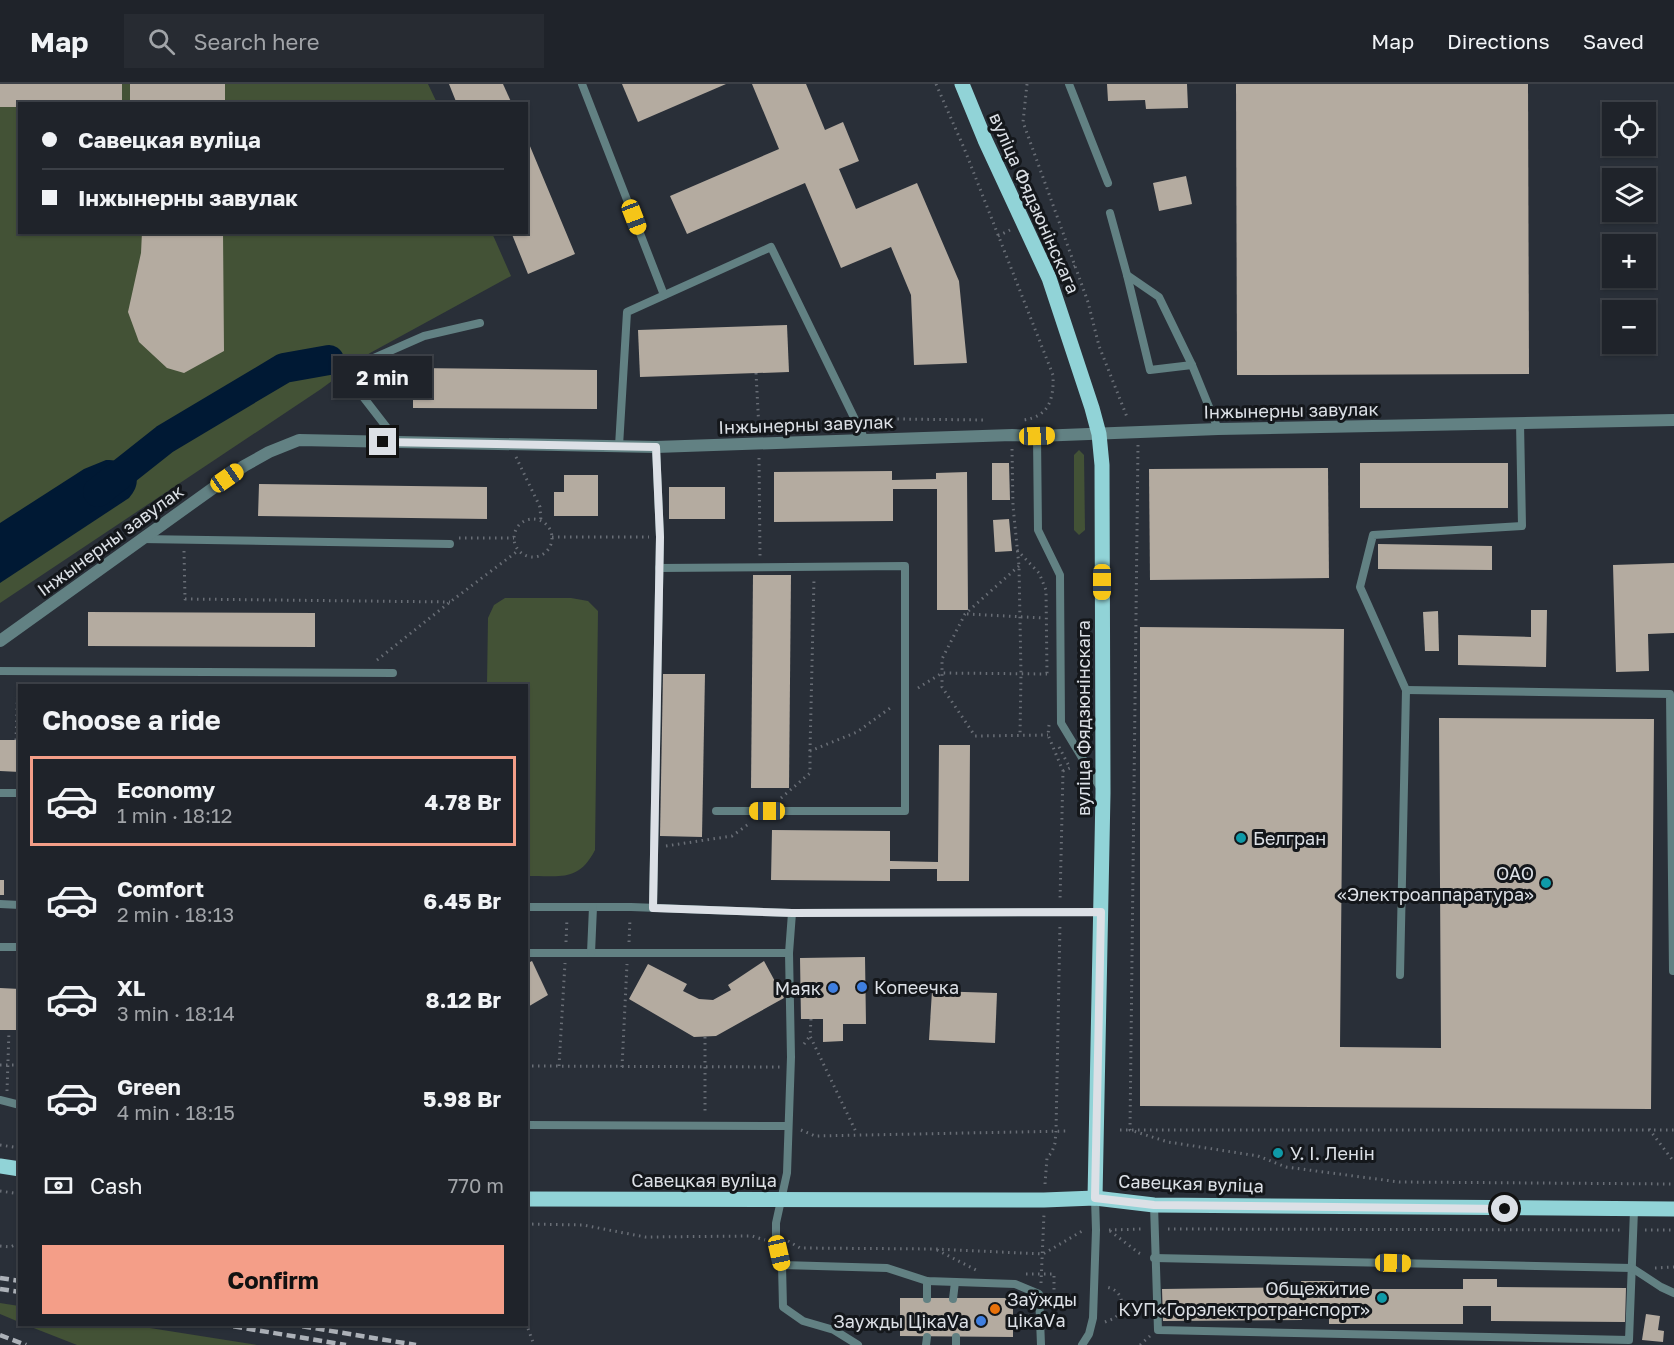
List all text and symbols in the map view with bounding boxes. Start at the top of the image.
search box [124,14,544,68]
text: Map [30,25,88,58]
icon: search [145,25,178,58]
text: Search here [193,28,319,55]
text: Map [1371,28,1414,54]
text: Directions [1447,28,1550,54]
text: Saved [1583,28,1644,54]
map controls [1602,102,1656,354]
button: locate [1602,102,1656,156]
street label: вуліца Фядзюнінскага [985,109,1085,297]
text: Савецкая вуліца [78,126,261,153]
button: layers [1602,168,1656,222]
text: Інжынерны завулак [78,184,298,211]
car [619,197,649,237]
button: + [1602,234,1656,288]
button: − [1602,300,1656,354]
callout: 2 min [334,355,433,397]
text: 2 min [356,365,409,389]
street label: Інжынерны завулак [1203,397,1379,423]
street label: Інжынерны завулак [718,410,894,438]
car [1019,426,1055,446]
route end [369,428,396,455]
car [207,460,247,496]
street label: Інжынерны завулак [33,480,187,600]
car [1093,564,1111,600]
street label: вуліца Фядзюнінскага [1072,620,1094,816]
text: Choose a ride [42,704,221,736]
icon: car [45,774,99,828]
text: Economy [117,776,215,803]
text: 4.78 Br [425,788,501,815]
car [749,802,785,820]
text: 1 min · 18:12 [117,803,232,827]
place label: Белгран [1253,827,1326,849]
marker: Белгран [1234,831,1248,845]
place label: ОАО «Электроаппаратура» [1337,862,1534,905]
icon: car [45,873,99,927]
text: Comfort [117,875,204,902]
marker: ОАО «Электроаппаратура» [1539,876,1553,890]
text: 6.45 Br [423,887,501,914]
text: 2 min · 18:13 [117,902,234,926]
icon: car [45,972,99,1026]
text: XL [117,974,145,1001]
place label: Копеечка [874,976,959,998]
place label: Маяк [775,977,821,999]
marker: Копеечка [855,980,869,994]
marker: Маяк [826,981,840,995]
text: 8.12 Br [426,986,501,1013]
text: 3 min · 18:14 [117,1001,235,1025]
icon: car [45,1071,99,1125]
text: Green [117,1073,181,1100]
text: 5.98 Br [423,1085,501,1112]
text: 4 min · 18:15 [117,1100,235,1124]
place label: У. І. Ленін [1290,1142,1375,1164]
marker: У. І. Ленін [1271,1146,1285,1160]
icon: cash [42,1169,75,1202]
street label: Савецкая вуліца [631,1169,777,1191]
street label: Савецкая вуліца [1118,1169,1264,1197]
text: Cash [90,1172,143,1199]
text: 770 m [448,1173,504,1197]
route start [1491,1195,1518,1222]
car [766,1233,792,1273]
button: Confirm [42,1245,504,1314]
car [1375,1254,1411,1272]
place label: Общежитие КУП«Горэлектротранспорт» [1118,1277,1370,1320]
place label: Заўжды цікаVа [1007,1288,1077,1331]
marker: Общежитие КУП«Горэлектротранспорт» [1375,1291,1389,1305]
marker: Заўжды цікаVа [988,1302,1002,1316]
place label: Заужды ЦікаVа [833,1310,969,1332]
marker: Заужды ЦікаVа [974,1314,988,1328]

